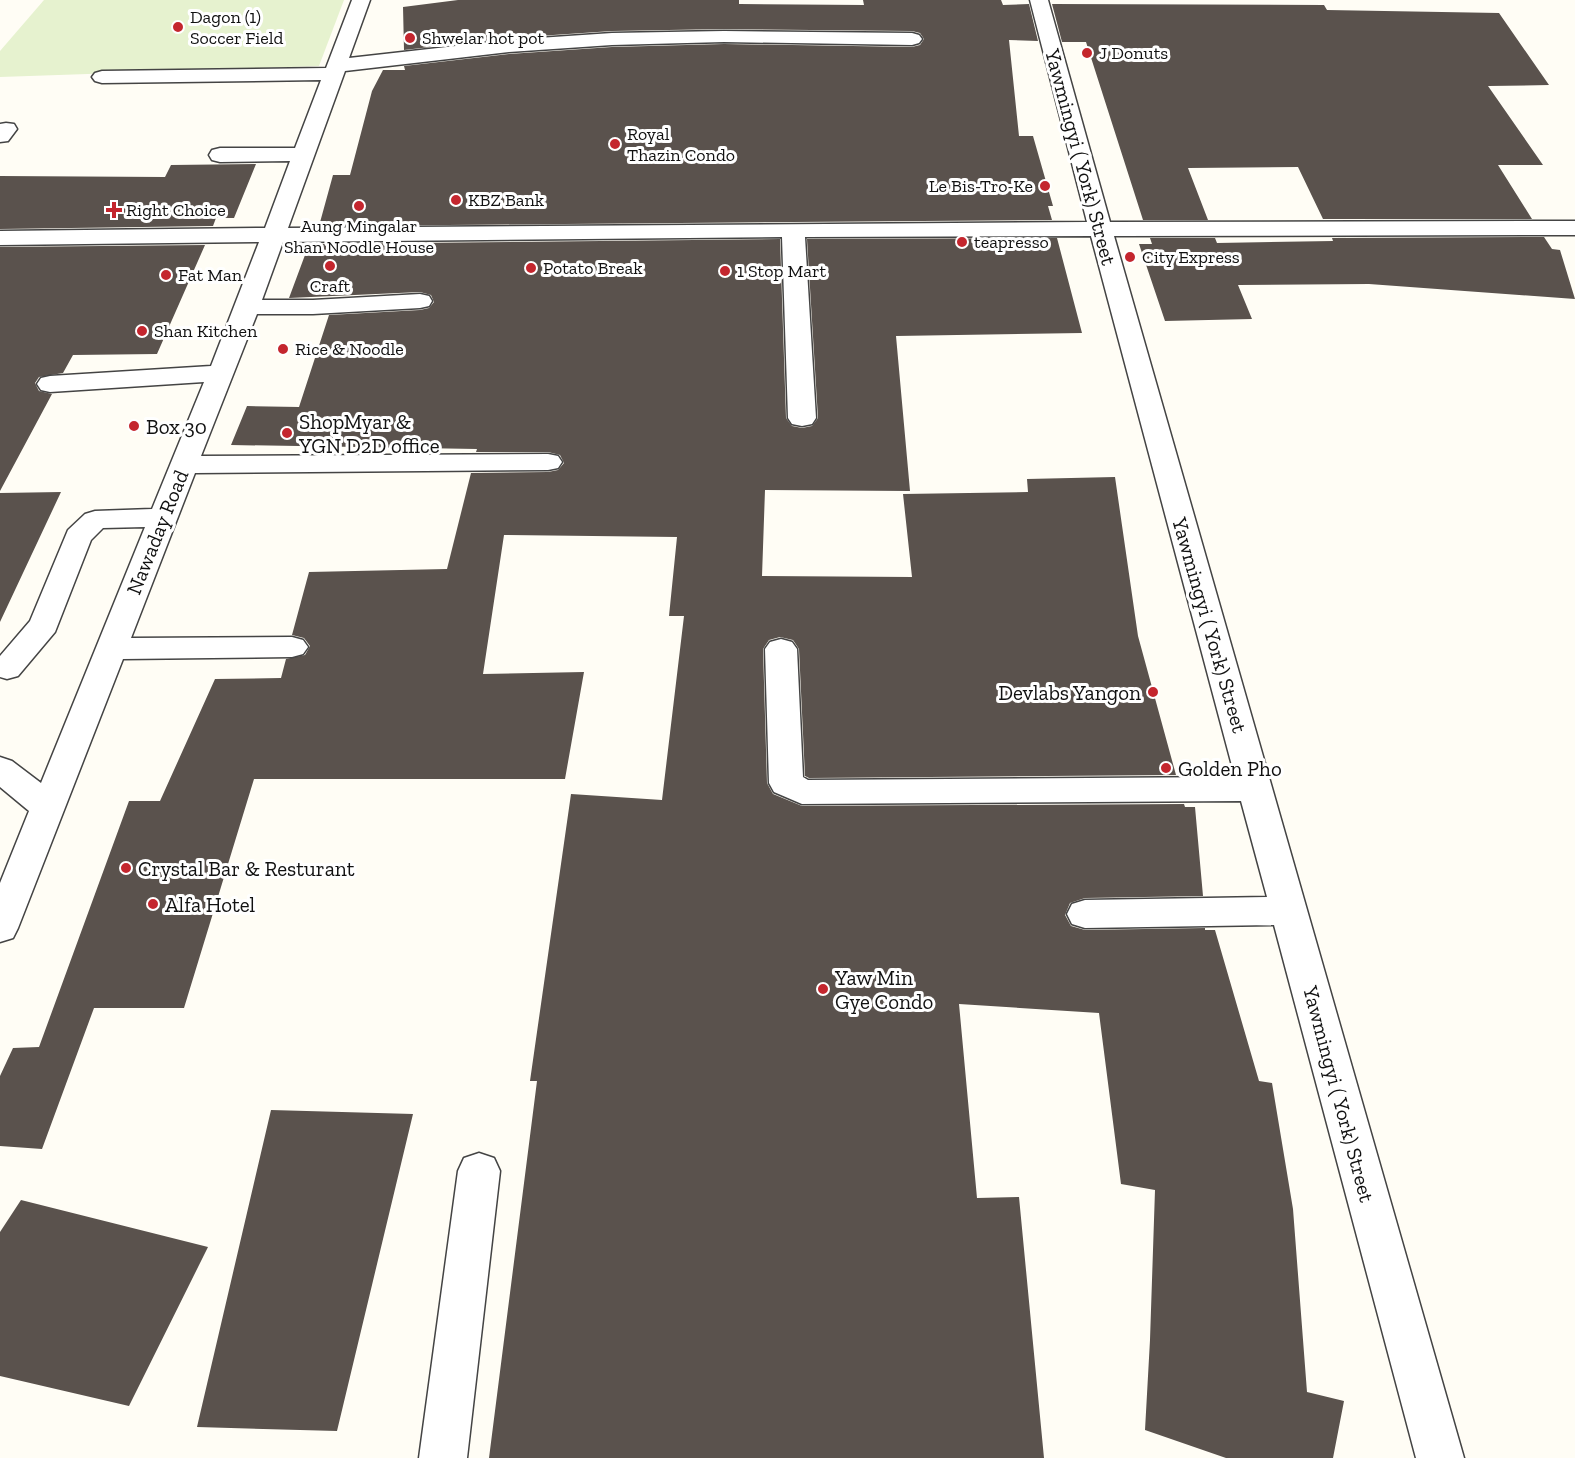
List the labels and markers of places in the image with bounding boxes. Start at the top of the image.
place label: Dagon (1) Soccer Field [190,6,284,49]
marker: Dagon (1) Soccer Field [171,20,185,34]
place label: Shwelar hot pot [422,27,544,49]
marker: Shwelar hot pot [403,31,417,45]
place label: J Donuts [1099,42,1168,64]
marker: J Donuts [1080,46,1094,60]
place label: Royal Thazin Condo [627,123,735,166]
marker: Royal Thazin Condo [608,137,622,151]
place label: Le Bis-Tro-Ke [929,175,1033,197]
marker: Le Bis-Tro-Ke [1038,179,1052,193]
place label: KBZ Bank [468,189,545,211]
marker: KBZ Bank [449,193,463,207]
place label: Right Choice [126,199,226,221]
marker: Aung Mingalar Shan Noodle House [352,199,366,213]
marker: Right Choice [107,203,121,217]
place label: Aung Mingalar Shan Noodle House [284,215,434,258]
place label: teapresso [974,231,1049,253]
marker: teapresso [955,235,969,249]
place label: City Express [1142,246,1240,268]
marker: City Express [1123,250,1137,264]
place label: Potato Break [543,257,643,279]
marker: Craft [323,259,337,273]
place label: 1 Stop Mart [737,260,826,282]
marker: Potato Break [524,261,538,275]
place label: Fat Man [178,264,243,286]
marker: 1 Stop Mart [718,264,732,278]
marker: Fat Man [159,268,173,282]
place label: Craft [310,275,350,297]
place label: Shan Kitchen [154,320,258,342]
marker: Shan Kitchen [135,324,149,338]
place label: Rice & Noodle [295,338,404,360]
marker: Rice & Noodle [276,342,290,356]
place label: ShopMyar & YGN D2D office [298,409,440,458]
place label: Box 30 [146,414,207,439]
marker: Box 30 [127,419,141,433]
marker: ShopMyar & YGN D2D office [280,426,294,440]
place label: Devlabs Yangon [998,680,1141,705]
marker: Devlabs Yangon [1146,685,1160,699]
place label: Golden Pho [1178,756,1282,781]
marker: Golden Pho [1159,761,1173,775]
place label: Crystal Bar & Resturant [138,856,355,881]
marker: Crystal Bar & Resturant [119,861,133,875]
place label: Alfa Hotel [165,892,256,917]
marker: Alfa Hotel [146,897,160,911]
place label: Yaw Min Gye Condo [834,965,933,1014]
marker: Yaw Min Gye Condo [816,982,830,996]

